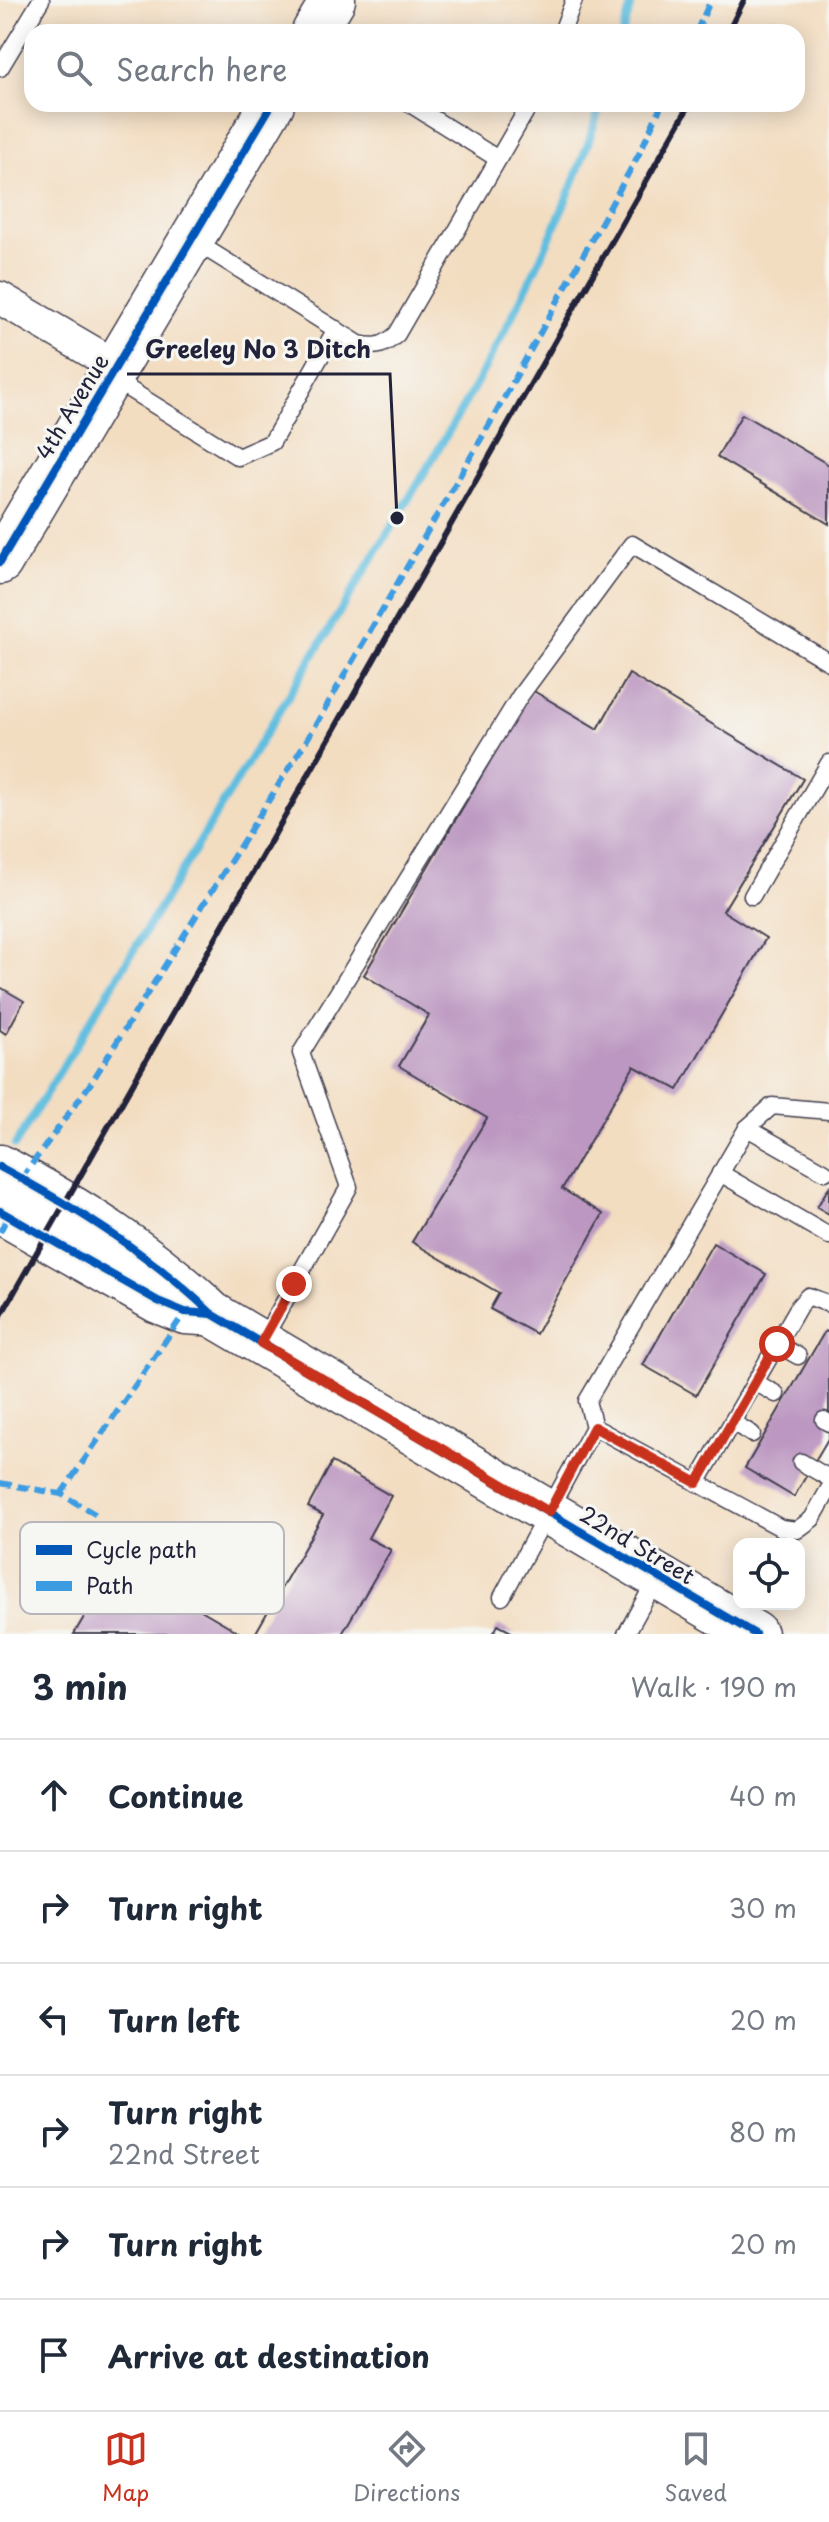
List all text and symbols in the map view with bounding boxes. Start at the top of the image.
search box [24,24,805,112]
icon: search [52,46,96,90]
text: Search here [116,46,288,91]
callout: Greeley No 3 Ditch [127,326,390,374]
text: Greeley No 3 Ditch [145,330,371,366]
street label: 4th Avenue [26,347,116,465]
route end [276,1266,312,1302]
route start [759,1326,795,1362]
street label: 22nd Street [574,1497,702,1591]
legend [20,1522,284,1614]
text: Cycle path [86,1532,197,1565]
map controls [733,1538,805,1610]
button: locate [733,1538,805,1610]
text: Path [86,1568,134,1601]
text: 3 min [32,1660,128,1712]
text: Walk · 190 m [631,1667,797,1706]
icon: ahead [32,1773,76,1817]
text: Continue [108,1773,243,1818]
text: 40 m [729,1776,797,1815]
icon: right [32,1885,76,1929]
text: Turn right [108,1885,263,1930]
text: 30 m [729,1888,797,1927]
icon: left [32,1997,76,2041]
text: Turn left [108,1997,240,2042]
text: 20 m [730,2000,797,2039]
text: Turn right [108,2089,263,2134]
icon: right [32,2109,76,2153]
text: 80 m [729,2112,797,2151]
text: 22nd Street [108,2134,260,2173]
icon: right [32,2221,76,2265]
text: Turn right [108,2221,263,2266]
text: 20 m [730,2224,797,2263]
icon: arrive [32,2333,76,2377]
text: Arrive at destination [108,2333,430,2378]
tab: Map [102,2427,149,2508]
tab: Directions [353,2427,460,2508]
tab: Saved [664,2427,727,2508]

